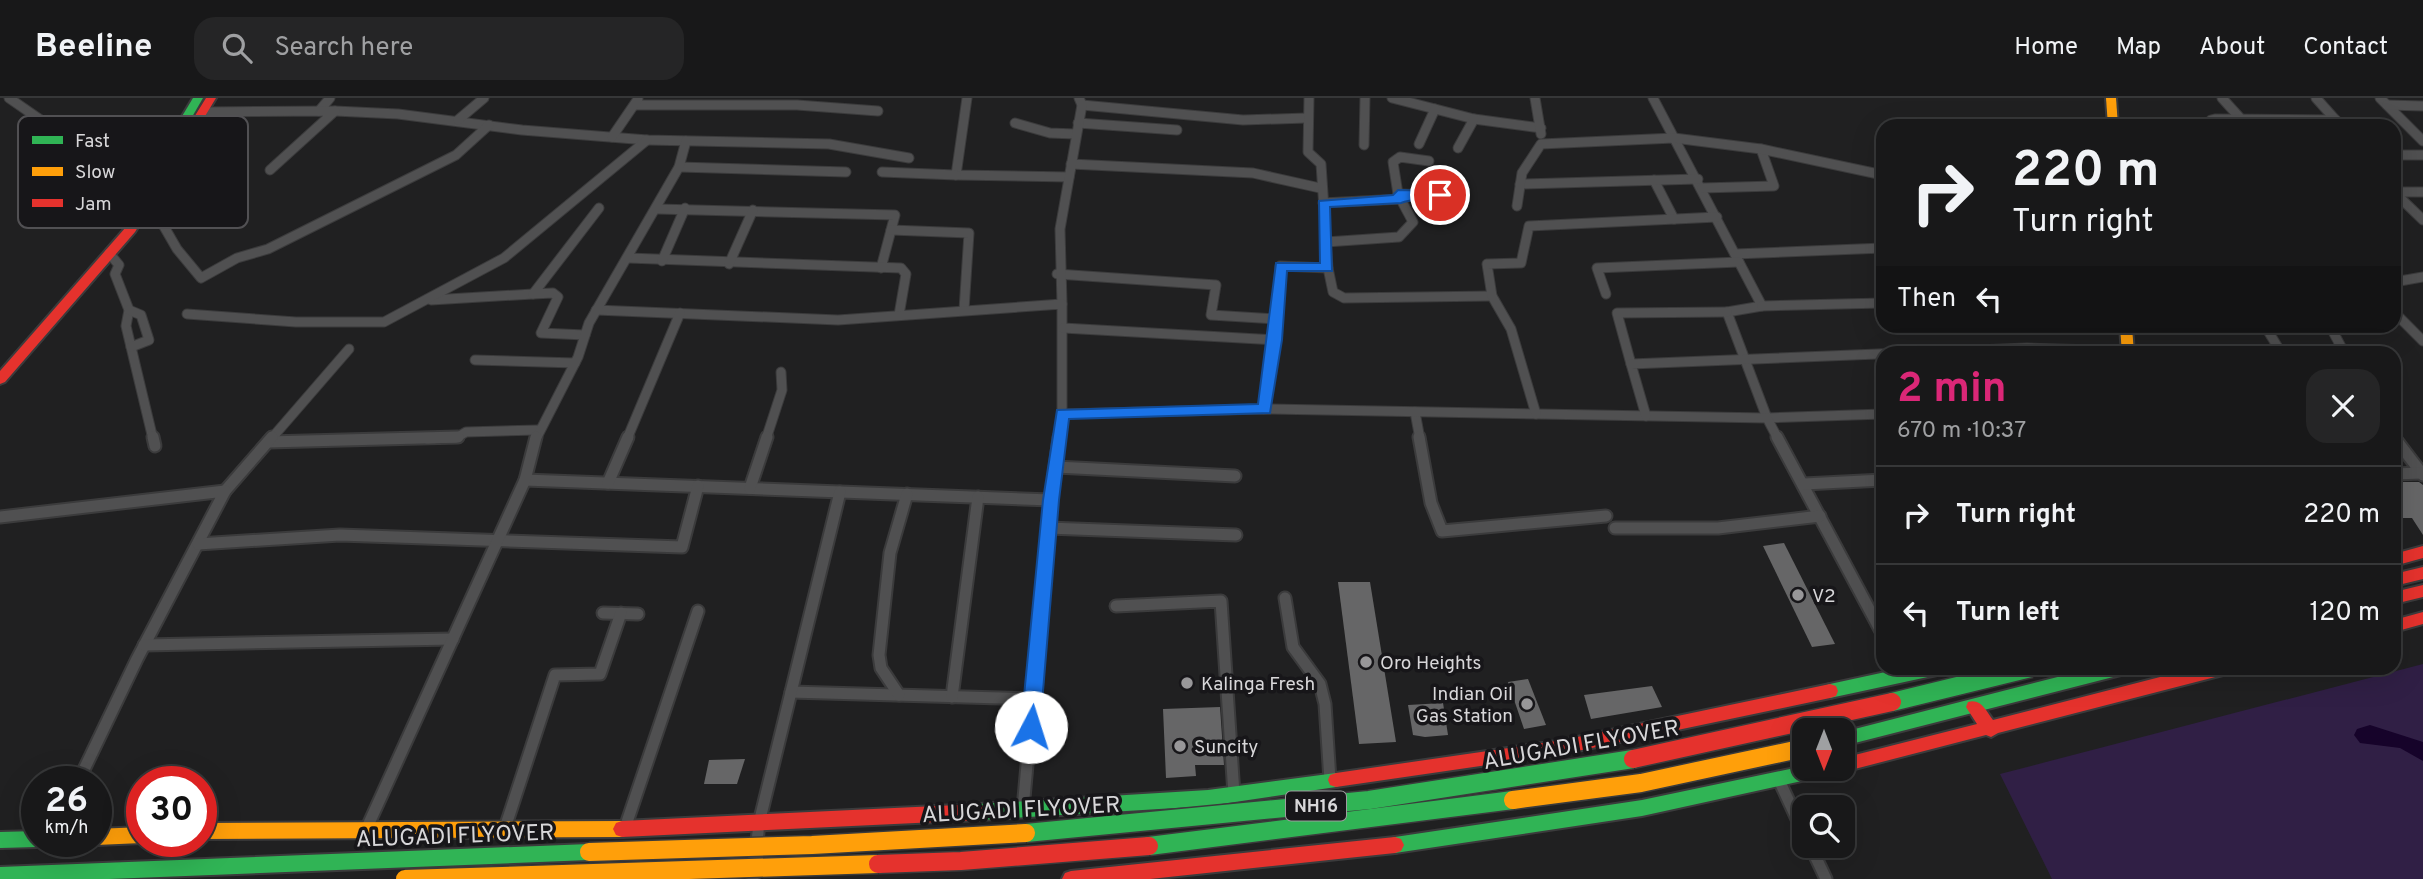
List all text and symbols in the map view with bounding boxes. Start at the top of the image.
search box [194,17,684,80]
text: Beeline [35,27,152,69]
icon: search [218,29,256,67]
text: Search here [274,32,413,65]
text: Home [2014,33,2078,63]
text: Map [2116,33,2161,63]
text: About [2199,33,2265,63]
text: Contact [2303,33,2388,63]
legend [18,116,248,228]
text: Fast [75,130,110,154]
text: 220 m [2012,142,2159,204]
icon: right [1897,147,1988,238]
text: Slow [75,161,115,185]
pin [1410,165,1470,225]
icon: arrive [1421,176,1459,214]
text: Jam [75,193,112,217]
text: Turn right [2012,203,2154,243]
icon: left [1970,280,2008,318]
text: Then [1897,283,1956,316]
text: 2 min [1897,364,2007,417]
button: close [2306,369,2380,443]
text: 670 m · 10:37 [1897,417,2026,446]
icon: right [1897,496,1935,534]
text: Turn right [1956,499,2076,532]
text: 220 m [2303,499,2380,532]
place label: V2 [1812,585,1836,609]
marker: V2 [1790,587,1806,603]
icon: left [1897,594,1935,632]
text: Turn left [1956,597,2060,630]
text: 120 m [2310,597,2380,630]
place label: Oro Heights [1380,652,1481,676]
marker: Oro Heights [1358,654,1374,670]
place label: Kalinga Fresh [1201,673,1315,697]
marker: Kalinga Fresh [1179,675,1195,691]
place label: Indian Oil Gas Station [1416,683,1513,729]
position arrow [994,690,1068,764]
marker: Indian Oil Gas Station [1519,696,1535,712]
street label: ALUGADI FLYOVER [1481,715,1682,778]
north arrow [1792,718,1855,780]
map controls [1792,718,1855,858]
place label: Suncity [1194,736,1258,760]
marker: Suncity [1172,738,1188,754]
speed limit sign: 30 [126,766,217,857]
text: 26 [45,780,88,824]
street label: ALUGADI FLYOVER [921,792,1121,831]
road number: NH16 [1286,792,1346,820]
button: search [1792,795,1855,858]
text: km/h [45,817,88,840]
street label: ALUGADI FLYOVER [355,820,555,855]

